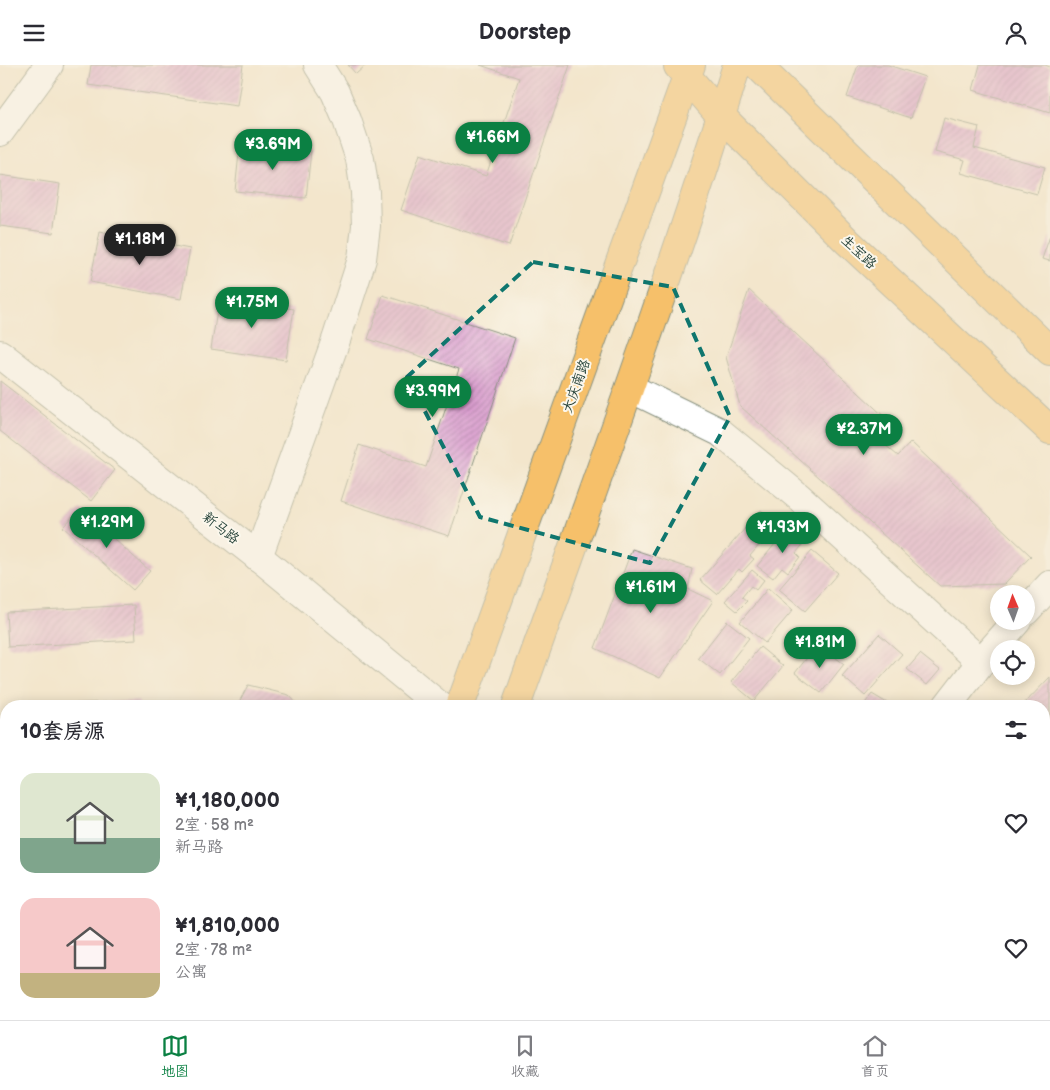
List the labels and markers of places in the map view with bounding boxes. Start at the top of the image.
pin: ¥1.66M [452,121,534,164]
pin: ¥3.69M [232,129,314,171]
pin: ¥1.18M [99,223,181,266]
pin: ¥1.75M [211,287,293,329]
pin: ¥3.99M [392,375,474,418]
pin: ¥2.37M [823,413,905,456]
pin: ¥1.29M [66,507,148,549]
pin: ¥1.93M [742,511,824,554]
pin: ¥1.61M [610,571,692,614]
pin: ¥1.81M [779,627,861,669]

